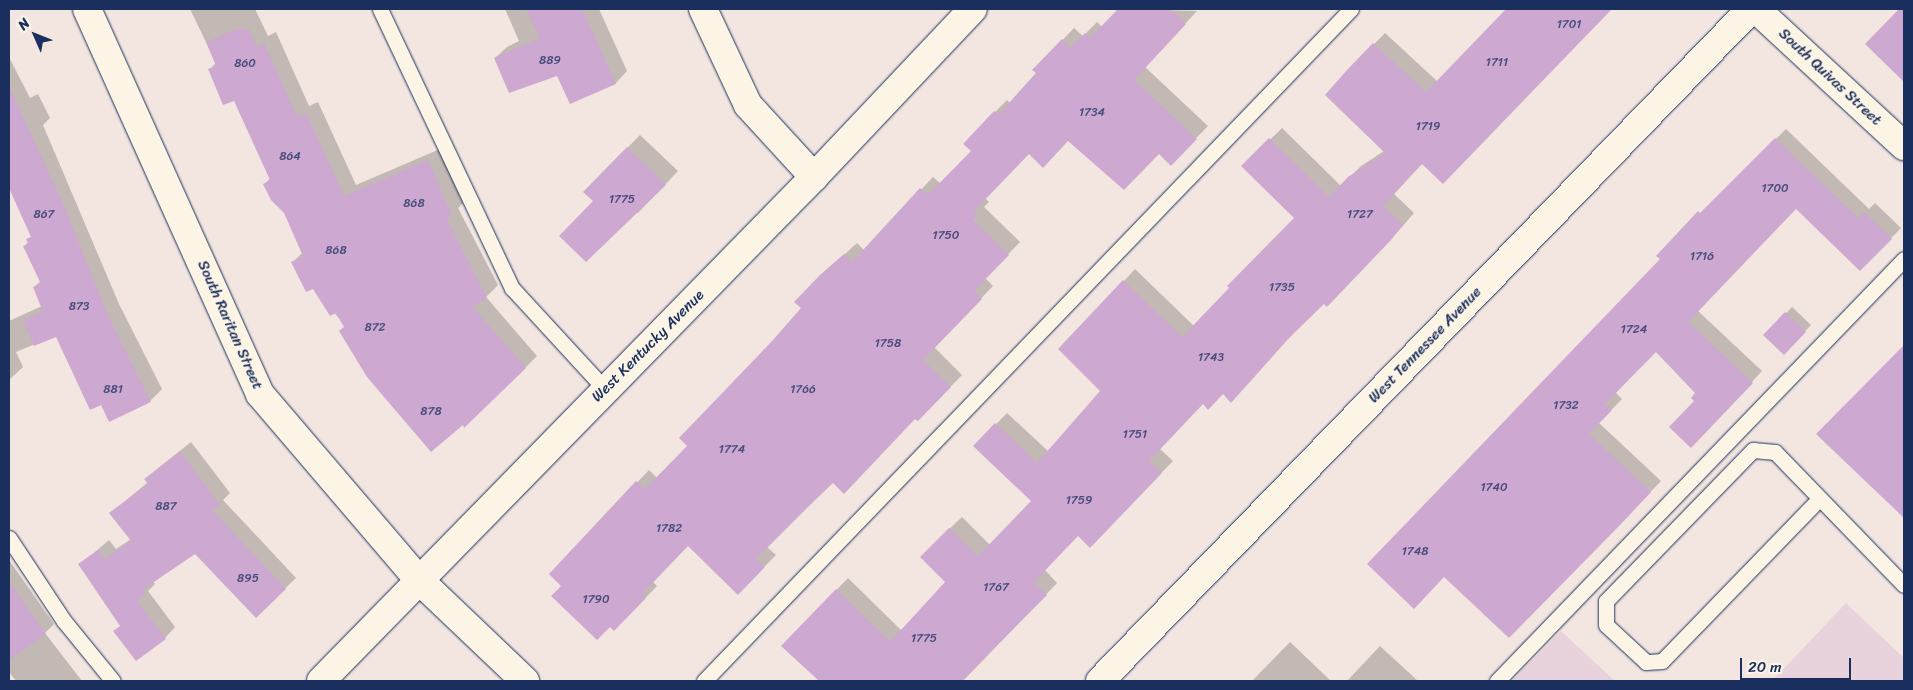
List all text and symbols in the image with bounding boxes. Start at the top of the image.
north arrow [10,10,60,60]
text: N [11,12,36,36]
house number: 1701 [1557,18,1581,32]
street label: South Quivas Street [1775,25,1885,129]
house number: 889 [539,54,561,68]
house number: 1711 [1486,56,1508,70]
house number: 860 [234,57,256,71]
house number: 1734 [1079,106,1105,120]
house number: 1719 [1416,120,1440,134]
house number: 864 [279,150,301,164]
house number: 1700 [1761,182,1789,196]
house number: 1775 [609,193,635,207]
house number: 868 [403,197,425,211]
house number: 867 [34,208,54,222]
house number: 1727 [1347,208,1373,222]
house number: 1750 [933,229,959,243]
house number: 868 [325,244,347,258]
house number: 1716 [1690,250,1714,264]
street label: South Raritan Street [193,257,267,393]
house number: 1735 [1269,281,1295,295]
street label: West Tennessee Avenue [1365,283,1485,407]
street label: West Kentucky Avenue [588,286,708,406]
house number: 873 [69,300,89,314]
house number: 872 [364,321,386,335]
house number: 1724 [1621,323,1647,337]
house number: 1758 [875,337,901,351]
house number: 1743 [1198,351,1224,365]
house number: 881 [103,383,123,397]
house number: 1766 [790,383,816,397]
house number: 1732 [1553,399,1579,413]
house number: 878 [420,405,442,419]
house number: 1751 [1123,428,1147,442]
house number: 1774 [719,443,745,457]
house number: 1740 [1480,481,1508,495]
house number: 1759 [1066,494,1092,508]
house number: 887 [155,500,177,514]
house number: 1782 [656,522,682,536]
house number: 1748 [1402,545,1428,559]
house number: 895 [237,572,259,586]
house number: 1767 [983,581,1009,595]
house number: 1790 [583,593,609,607]
house number: 1775 [911,632,937,646]
scale bar [1743,648,1854,680]
text: 20 m [1748,654,1782,680]

